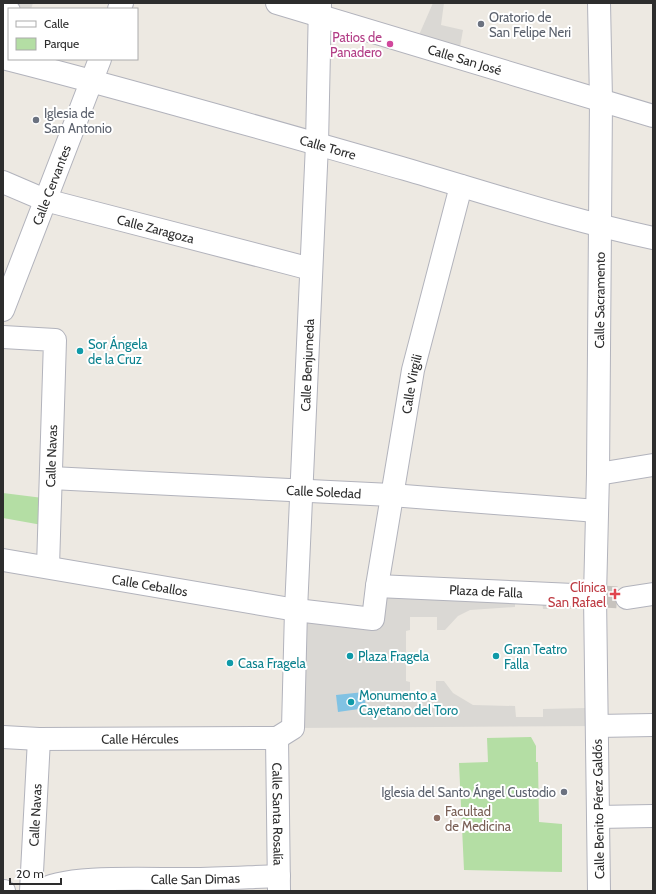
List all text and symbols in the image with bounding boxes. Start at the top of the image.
legend [8,8,138,60]
place label: Oratorio de San Felipe Neri [489,9,571,40]
text: Calle [44,16,69,31]
marker: Oratorio de San Felipe Neri [476,19,486,29]
place label: Patios de Panadero [330,29,382,60]
text: Parque [44,36,79,51]
marker: Patios de Panadero [385,39,395,49]
street label: Calle San José [426,41,504,78]
place label: Iglesia de San Antonio [44,105,112,136]
marker: Iglesia de San Antonio [31,115,41,125]
street label: Calle Torre [298,131,358,163]
street label: Calle Cervantes [29,142,74,227]
street label: Calle Zaragoza [115,211,197,247]
street label: Calle Sacramento [591,252,608,348]
street label: Calle Benjumeda [297,318,317,412]
place label: Sor Ángela de la Cruz [88,335,148,367]
marker: Sor Ángela de la Cruz [75,346,85,356]
street label: Calle Virgili [398,352,425,415]
street label: Calle Navas [42,424,60,488]
street label: Calle Soledad [286,482,362,501]
street label: Calle Ceballos [111,571,190,599]
place label: Clínica San Rafael [548,579,607,610]
street label: Plaza de Falla [449,581,524,601]
marker: Clínica San Rafael [609,588,621,600]
place label: Gran Teatro Falla [504,641,567,672]
place label: Plaza Fragela [358,648,430,664]
marker: Plaza Fragela [345,651,355,661]
marker: Gran Teatro Falla [491,651,501,661]
place label: Casa Fragela [238,655,306,671]
marker: Casa Fragela [225,658,235,668]
place label: Monumento a Cayetano del Toro [359,687,458,718]
marker: Monumento a Cayetano del Toro [346,697,356,707]
street label: Calle Hércules [101,730,179,747]
street label: Calle Benito Pérez Galdós [589,738,607,879]
street label: Calle Santa Rosalía [269,762,287,866]
street label: Calle Navas [25,783,45,847]
place label: Iglesia del Santo Ángel Custodio [381,783,556,800]
marker: Iglesia del Santo Ángel Custodio [559,787,569,797]
place label: Facultad de Medicina [445,803,512,834]
marker: Facultad de Medicina [432,813,442,823]
scale bar [10,860,61,886]
text: 20 m [16,866,44,881]
street label: Calle San Dimas [151,870,241,887]

